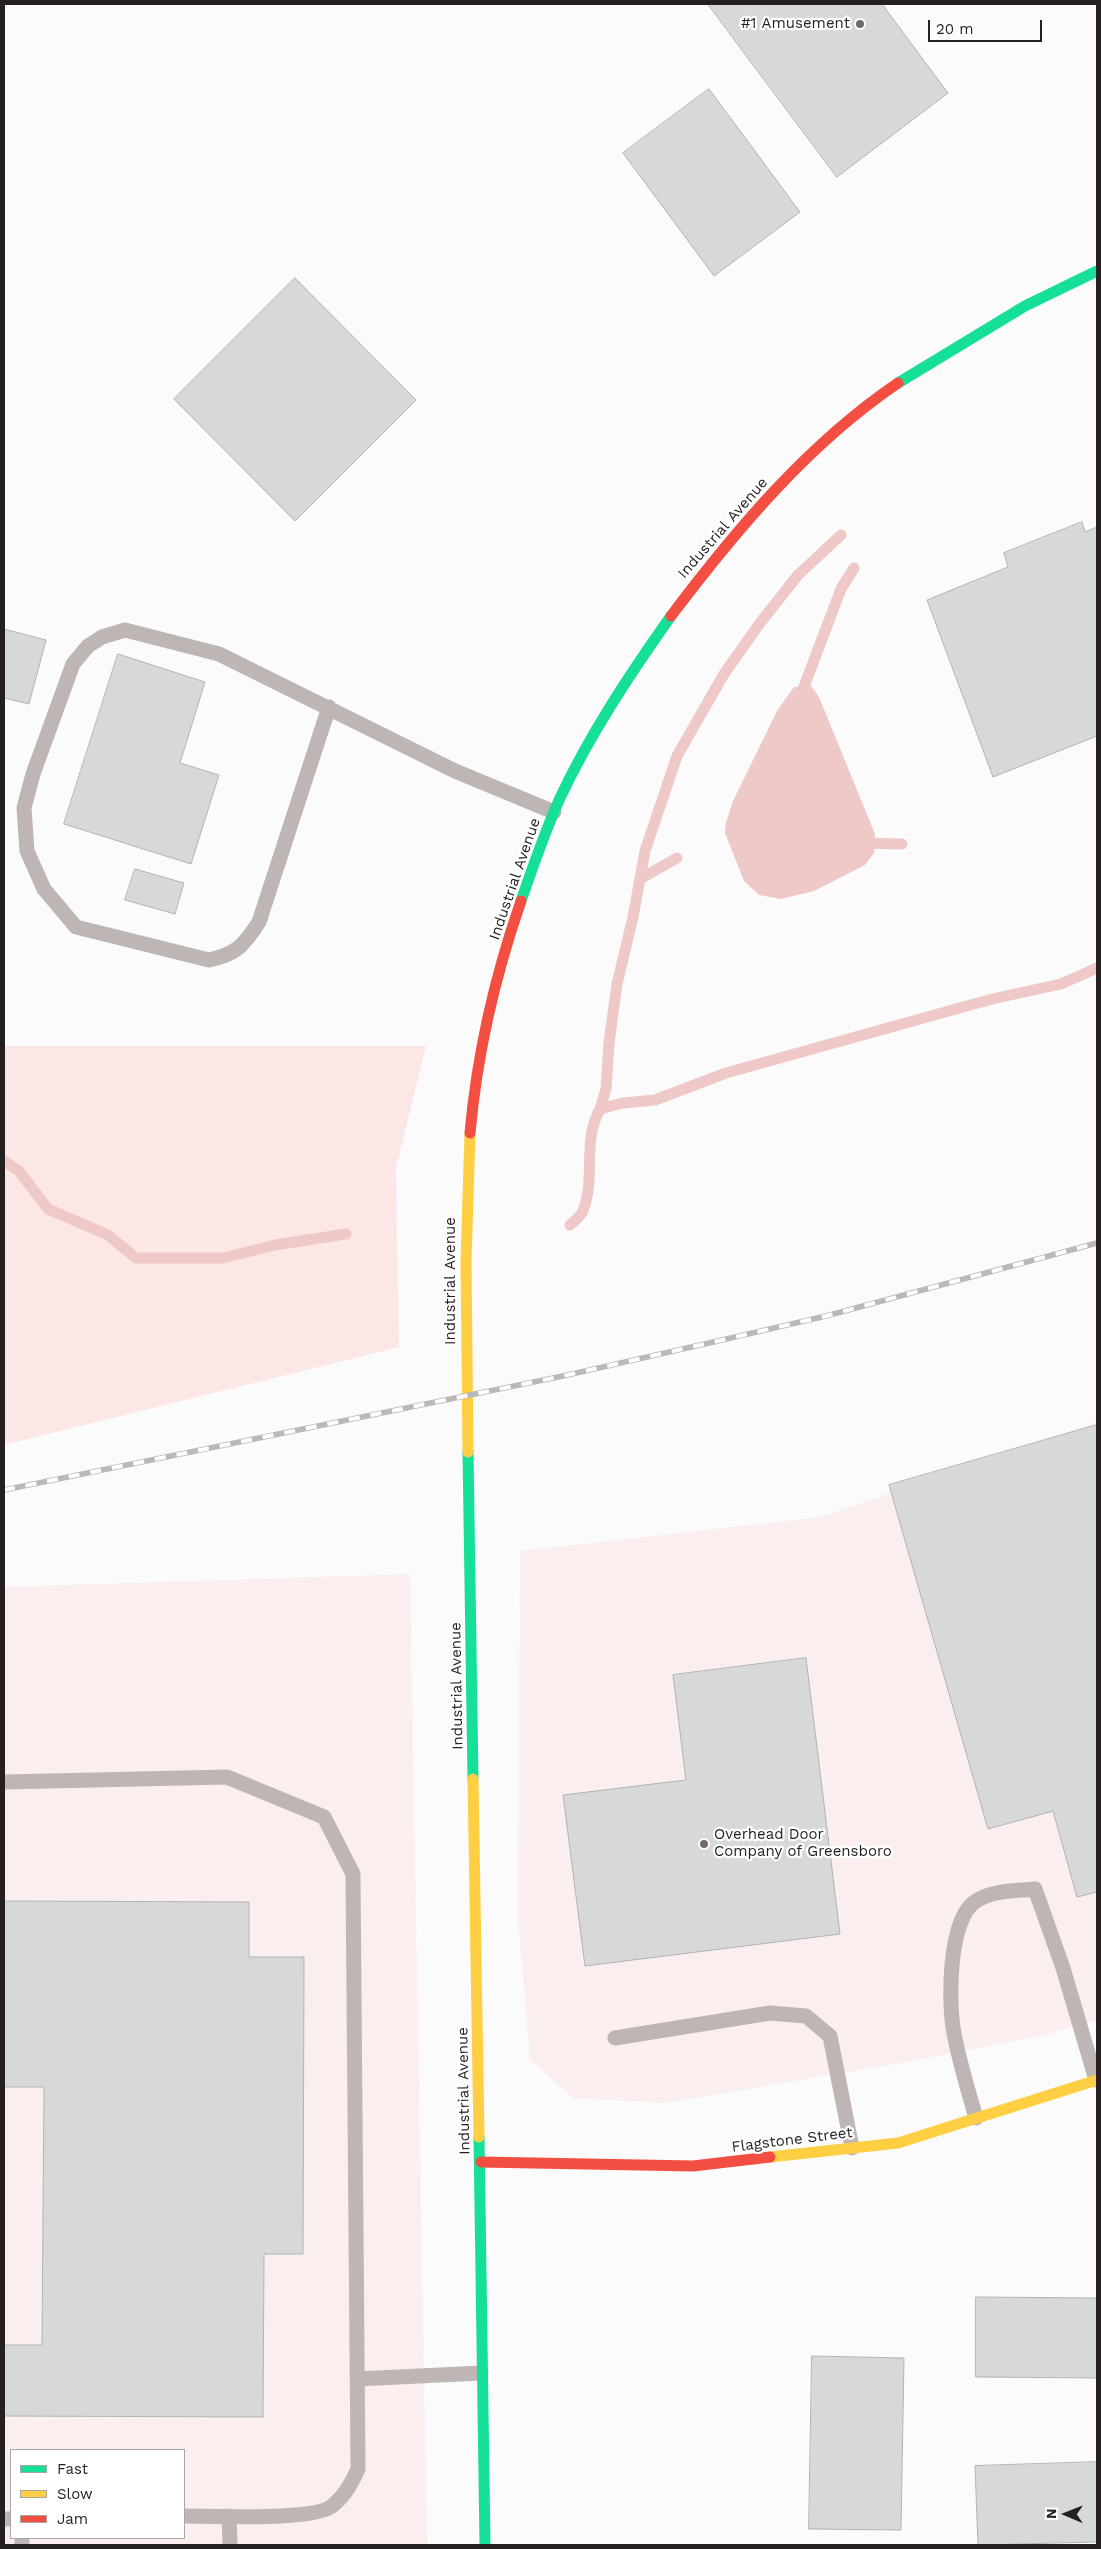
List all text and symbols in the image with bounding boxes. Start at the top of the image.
scale bar [931,10,1045,42]
place label: #1 Amusement [741,15,850,33]
marker: #1 Amusement [854,18,866,30]
text: 20 m [936,20,974,38]
street label: Industrial Avenue [674,474,772,582]
street label: Industrial Avenue [486,816,544,942]
street label: Industrial Avenue [442,1217,460,1345]
street label: Industrial Avenue [447,1622,467,1750]
place label: Overhead Door Company of Greensboro [714,1826,892,1861]
marker: Overhead Door Company of Greensboro [698,1838,710,1850]
street label: Industrial Avenue [454,2027,474,2155]
street label: Flagstone Street [731,2124,853,2156]
legend [10,2449,185,2539]
text: Fast [57,2460,88,2478]
text: Slow [57,2485,93,2503]
north arrow [1041,2489,1091,2539]
text: N [1043,2508,1059,2519]
text: Jam [57,2510,88,2528]

